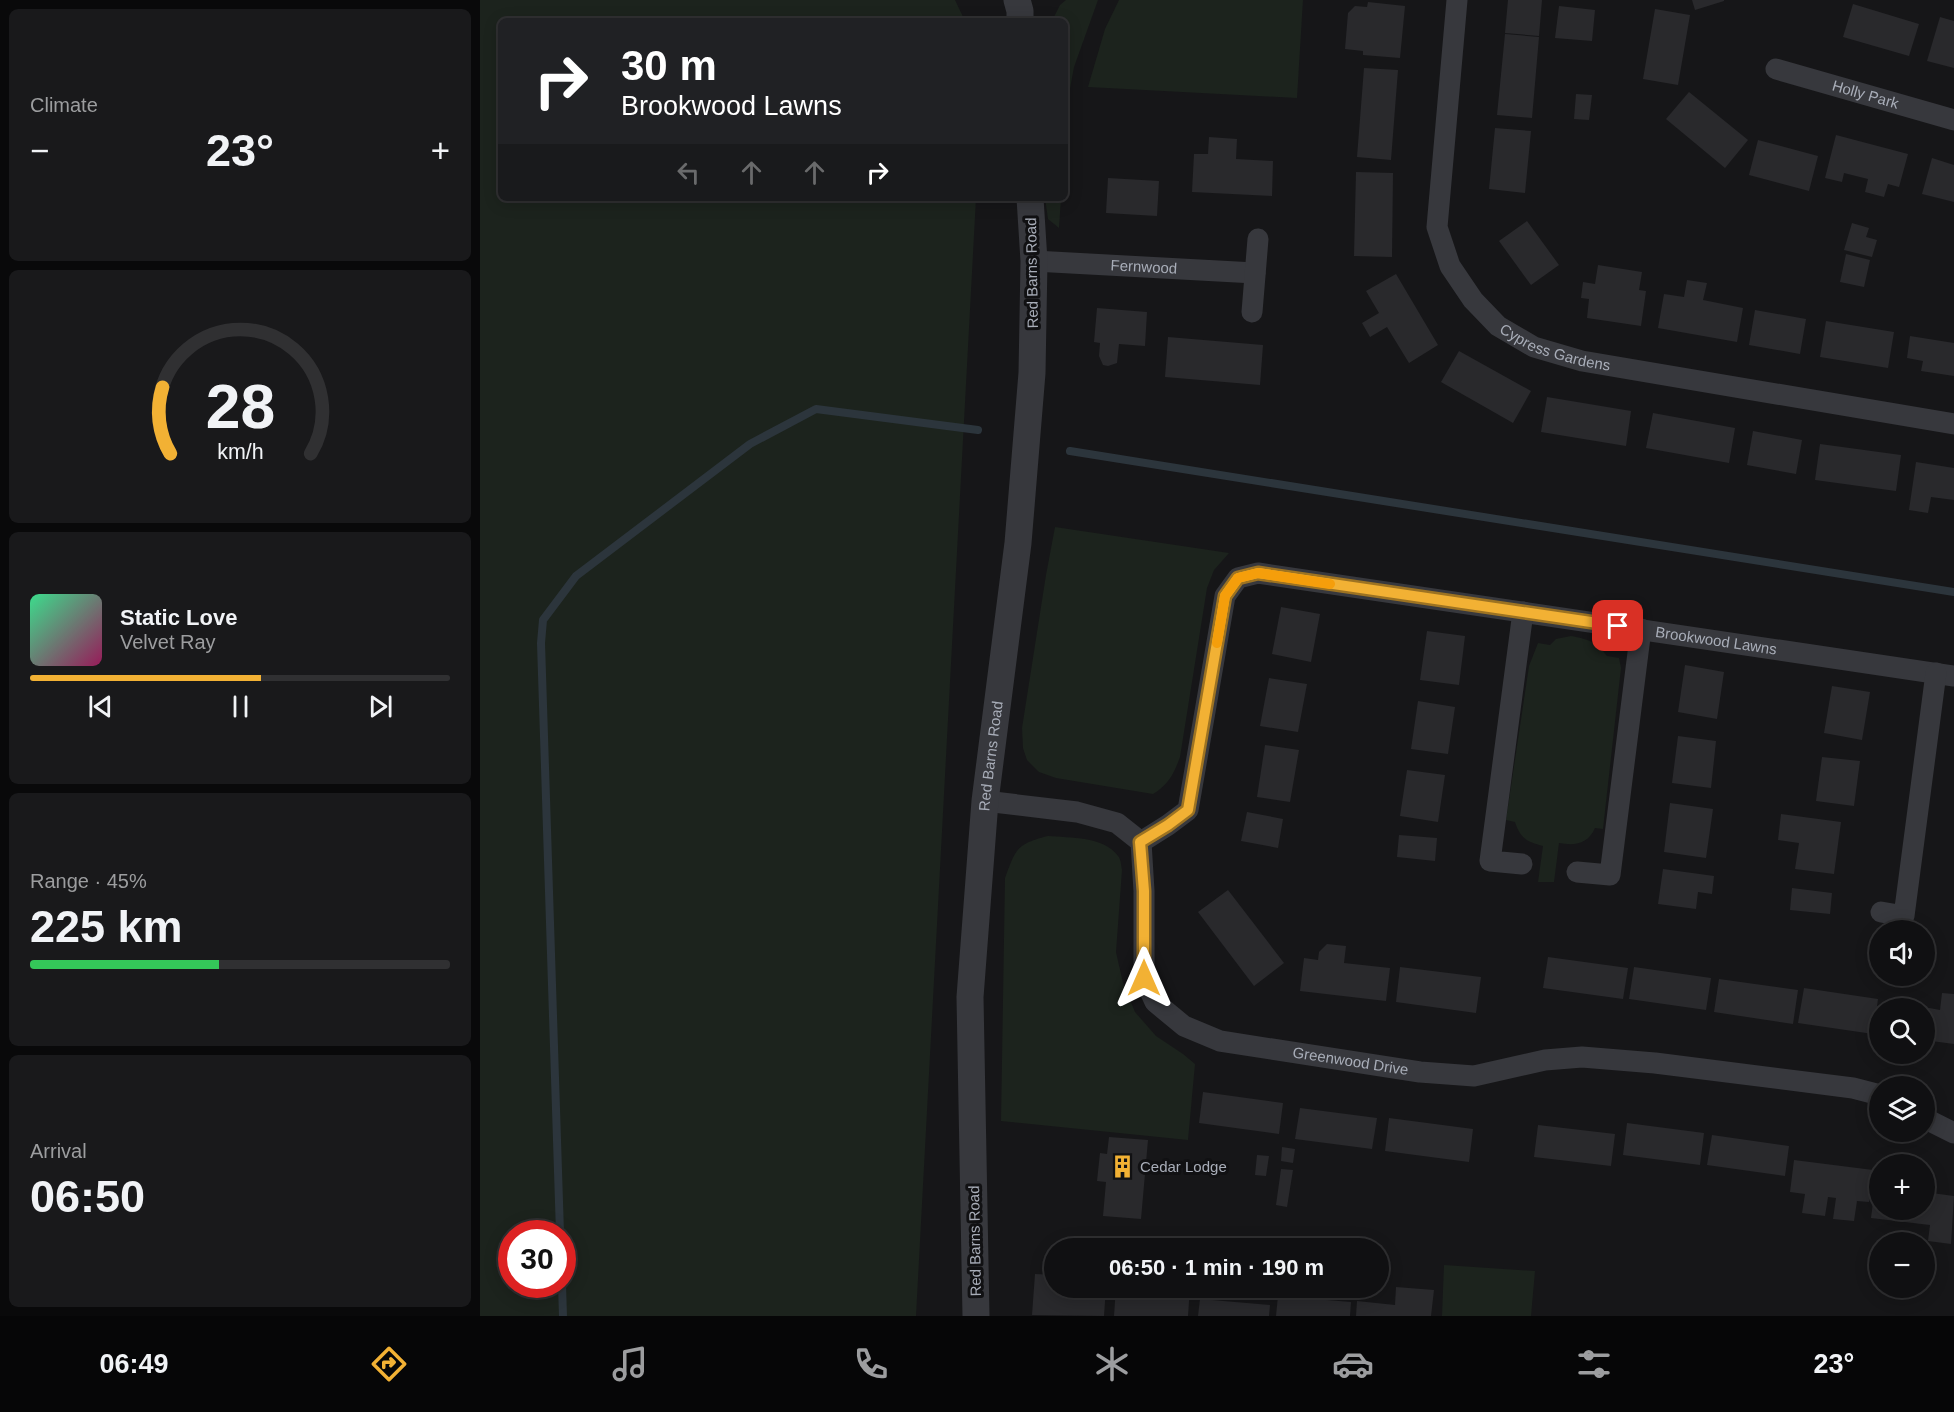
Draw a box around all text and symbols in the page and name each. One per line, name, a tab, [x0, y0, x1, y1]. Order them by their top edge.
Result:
icon: right	[522, 42, 600, 120]
text: 30 m	[621, 42, 717, 89]
street label: Holly Park	[1830, 77, 1901, 112]
text: Brookwood Lawns	[621, 91, 842, 121]
text: Climate	[30, 94, 98, 116]
text: 23°	[206, 125, 274, 176]
text: −	[30, 132, 49, 169]
text: +	[431, 132, 450, 169]
icon: left	[672, 156, 705, 189]
icon: ahead	[735, 156, 768, 189]
icon: ahead	[798, 156, 831, 189]
icon: right	[861, 156, 894, 189]
street label: Red Barns Road	[1022, 217, 1041, 329]
street label: Fernwood	[1110, 256, 1178, 277]
street label: Cypress Gardens	[1497, 320, 1612, 374]
text: 28	[205, 372, 275, 441]
text: km/h	[217, 440, 263, 464]
pin	[1592, 600, 1643, 651]
text: Static Love	[120, 605, 237, 630]
icon: arrive	[1601, 609, 1634, 642]
street label: Brookwood Lawns	[1654, 623, 1778, 658]
text: Velvet Ray	[120, 631, 216, 653]
icon: previous	[84, 690, 117, 723]
icon: pause	[224, 690, 257, 723]
icon: next	[364, 690, 397, 723]
street label: Red Barns Road	[975, 700, 1006, 812]
text: Range · 45%	[30, 870, 147, 892]
text: 225 km	[30, 901, 183, 952]
map controls	[1869, 920, 1935, 1298]
button: sound	[1869, 920, 1935, 986]
position arrow	[1112, 946, 1176, 1010]
button: search	[1869, 998, 1935, 1064]
street label: Greenwood Drive	[1292, 1043, 1410, 1078]
button: layers	[1869, 1076, 1935, 1142]
text: Arrival	[30, 1140, 87, 1162]
building icon: Cedar Lodge	[1109, 1154, 1135, 1180]
button: +	[1869, 1154, 1935, 1220]
place label: Cedar Lodge	[1140, 1158, 1227, 1175]
text: 06:50	[30, 1171, 145, 1222]
street label: Red Barns Road	[965, 1185, 984, 1297]
speed limit sign: 30	[498, 1220, 576, 1298]
button: −	[1869, 1232, 1935, 1298]
text: 06:50 · 1 min · 190 m	[1109, 1255, 1324, 1280]
icon: directions	[368, 1343, 410, 1385]
icon: music	[609, 1343, 651, 1385]
icon: phone	[850, 1343, 892, 1385]
icon: climate	[1091, 1343, 1133, 1385]
icon: car	[1332, 1343, 1374, 1385]
icon: filters	[1573, 1343, 1615, 1385]
text: 06:49	[100, 1349, 169, 1379]
text: 23°	[1814, 1349, 1854, 1379]

